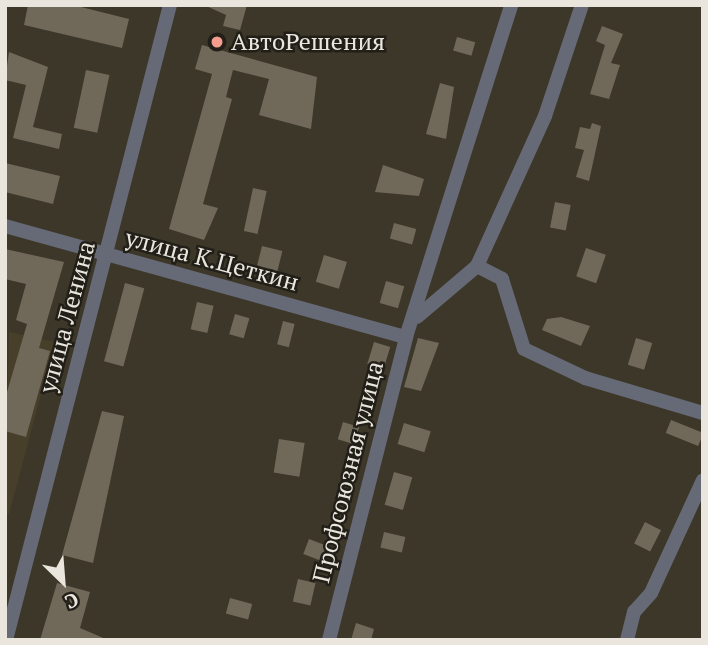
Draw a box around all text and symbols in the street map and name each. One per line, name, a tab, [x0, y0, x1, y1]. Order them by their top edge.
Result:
place label: АвтоРешения	[231, 28, 385, 56]
marker: АвтоРешения	[209, 34, 225, 50]
street label: улица К.Цеткин	[122, 223, 302, 297]
street label: улица Ленина	[33, 238, 101, 396]
street label: Профсоюзная улица	[307, 358, 389, 586]
north arrow	[28, 547, 98, 617]
text: С	[61, 588, 83, 615]

